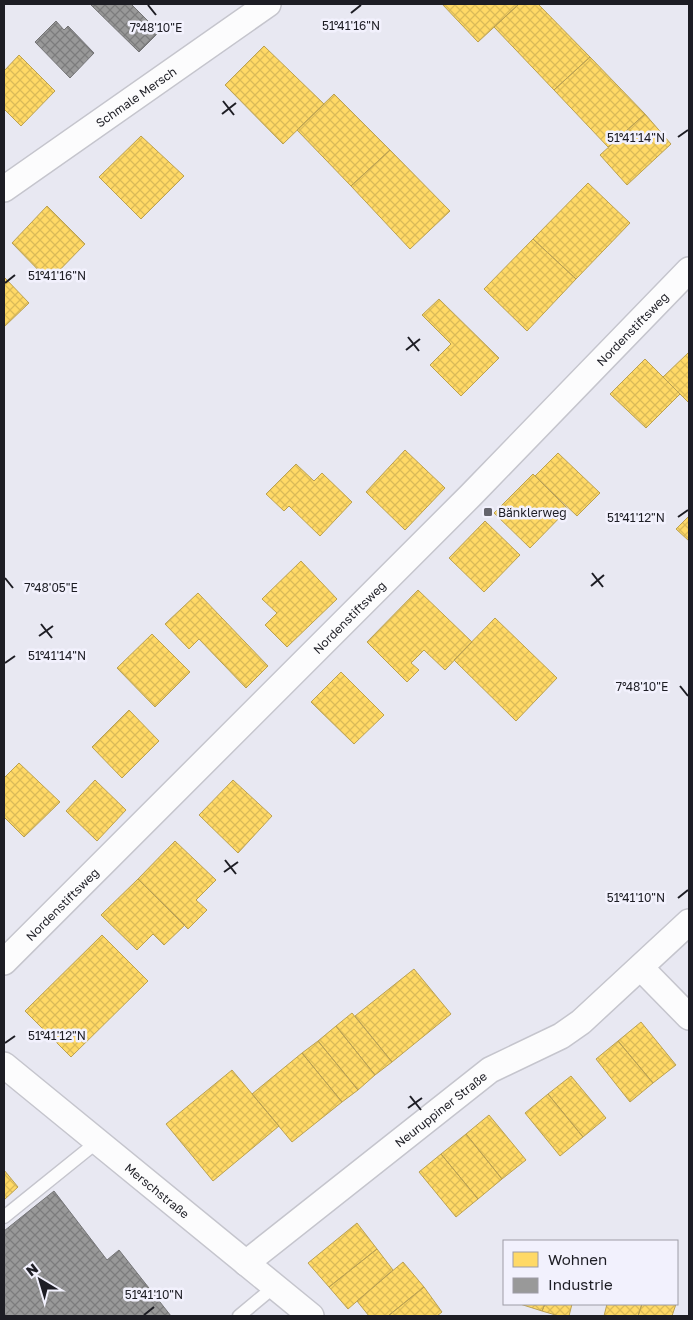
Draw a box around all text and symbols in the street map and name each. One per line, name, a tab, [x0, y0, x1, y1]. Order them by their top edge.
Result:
text: 51°41'16"N	[322, 18, 380, 33]
text: 7°48'10"E	[130, 20, 182, 35]
street label: Schmale Mersch	[93, 63, 179, 130]
text: 51°41'14"N	[607, 130, 665, 145]
text: 51°41'16"N	[28, 268, 86, 283]
street label: Nordenstiftsweg	[593, 289, 671, 369]
place label: Bänklerweg	[498, 505, 567, 520]
marker: Bänklerweg	[482, 506, 494, 518]
text: 51°41'12"N	[607, 510, 665, 525]
street label: Nordenstiftsweg	[310, 577, 389, 656]
text: 7°48'05"E	[24, 580, 78, 595]
text: 51°41'14"N	[28, 648, 86, 663]
text: 7°48'10"E	[616, 679, 668, 694]
street label: Nordenstiftsweg	[22, 865, 101, 944]
text: 51°41'10"N	[607, 890, 665, 905]
text: 51°41'12"N	[28, 1028, 86, 1043]
street label: Neuruppiner Straße	[392, 1068, 489, 1150]
street label: Merschstraße	[122, 1160, 193, 1221]
legend	[503, 1240, 678, 1305]
text: Wohnen	[548, 1250, 607, 1268]
north arrow	[15, 1255, 65, 1305]
text: N	[22, 1259, 41, 1279]
text: Industrie	[548, 1275, 613, 1293]
text: 51°41'10"N	[125, 1287, 183, 1302]

